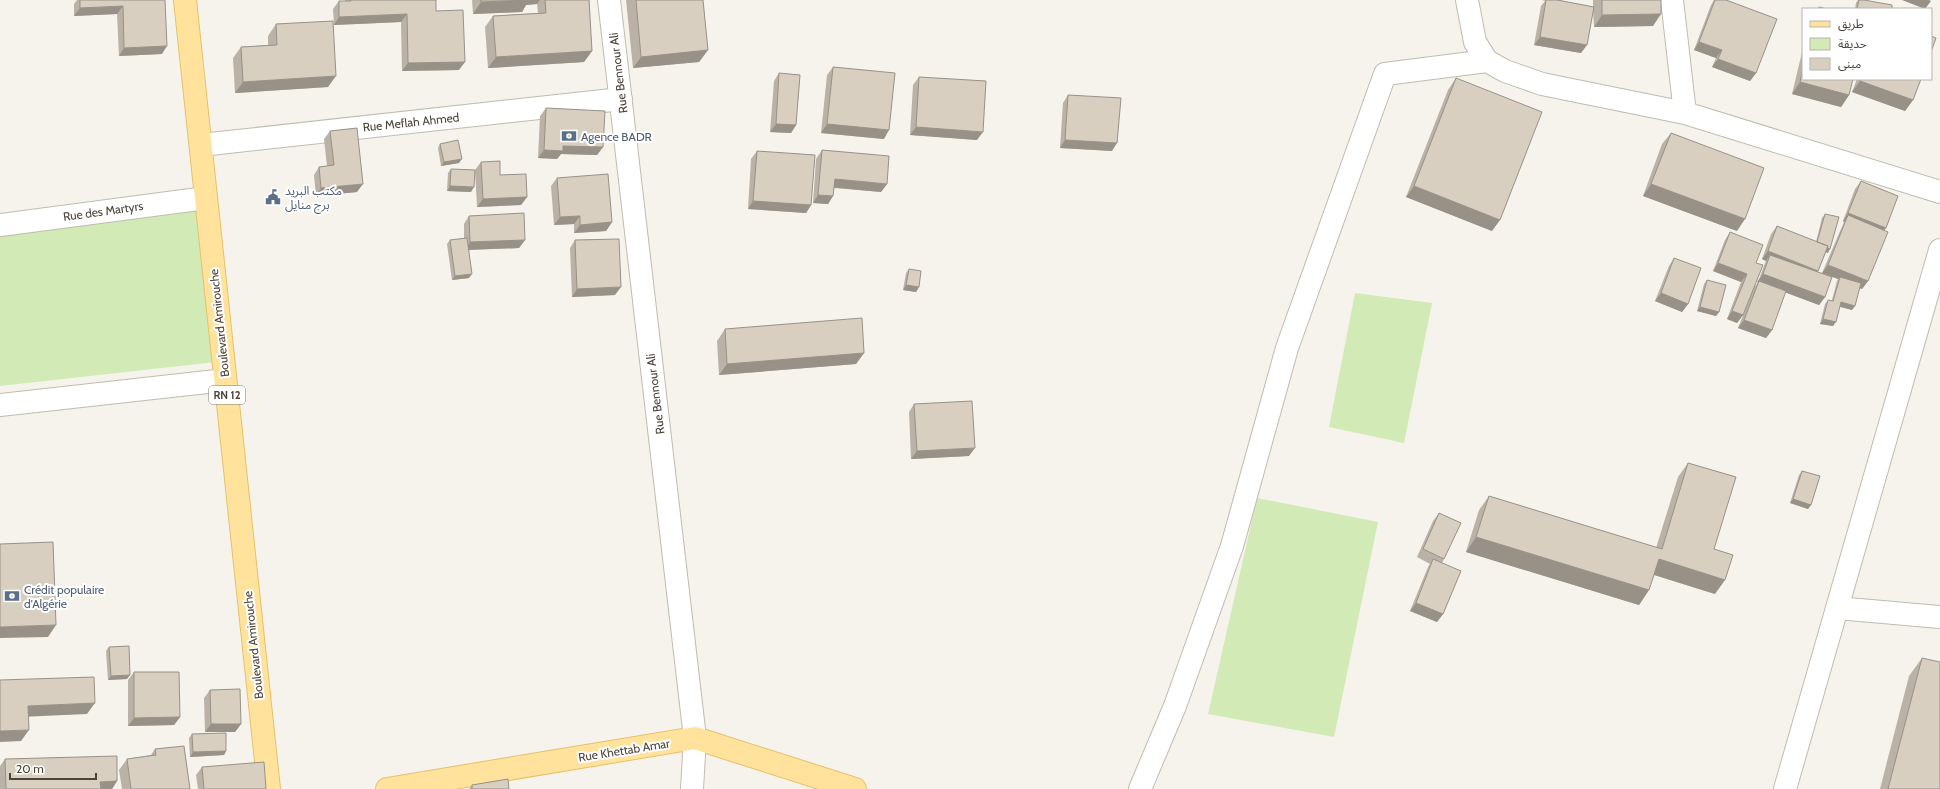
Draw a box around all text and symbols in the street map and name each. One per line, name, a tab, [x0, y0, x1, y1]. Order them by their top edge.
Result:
legend	[1802, 8, 1932, 80]
text: طريق	[1838, 16, 1864, 32]
street label: Rue Bennour Ali	[606, 32, 630, 114]
text: حديقة	[1838, 36, 1867, 51]
text: مبنى	[1838, 56, 1861, 71]
street label: Rue Meflah Ahmed	[362, 109, 460, 135]
bank icon: Agence BADR	[560, 127, 578, 145]
place label: Agence BADR	[581, 129, 653, 144]
place label: مكتب البريد برج منايل	[285, 183, 342, 214]
public building icon: مكتب البريد برج منايل	[264, 188, 282, 206]
street label: Rue des Martyrs	[62, 198, 144, 224]
street label: Boulevard Amirouche	[206, 268, 232, 378]
street label: Rue Bennour Ali	[643, 353, 667, 435]
road number: RN 12	[209, 386, 245, 404]
place label: Crédit populaire d'Algérie	[24, 582, 104, 611]
bank icon: Crédit populaire d'Algérie	[3, 587, 21, 605]
street label: Boulevard Amirouche	[240, 590, 266, 700]
street label: Rue Khettab Amar	[577, 735, 671, 765]
scale bar	[10, 755, 96, 781]
text: 20 m	[16, 761, 44, 776]

